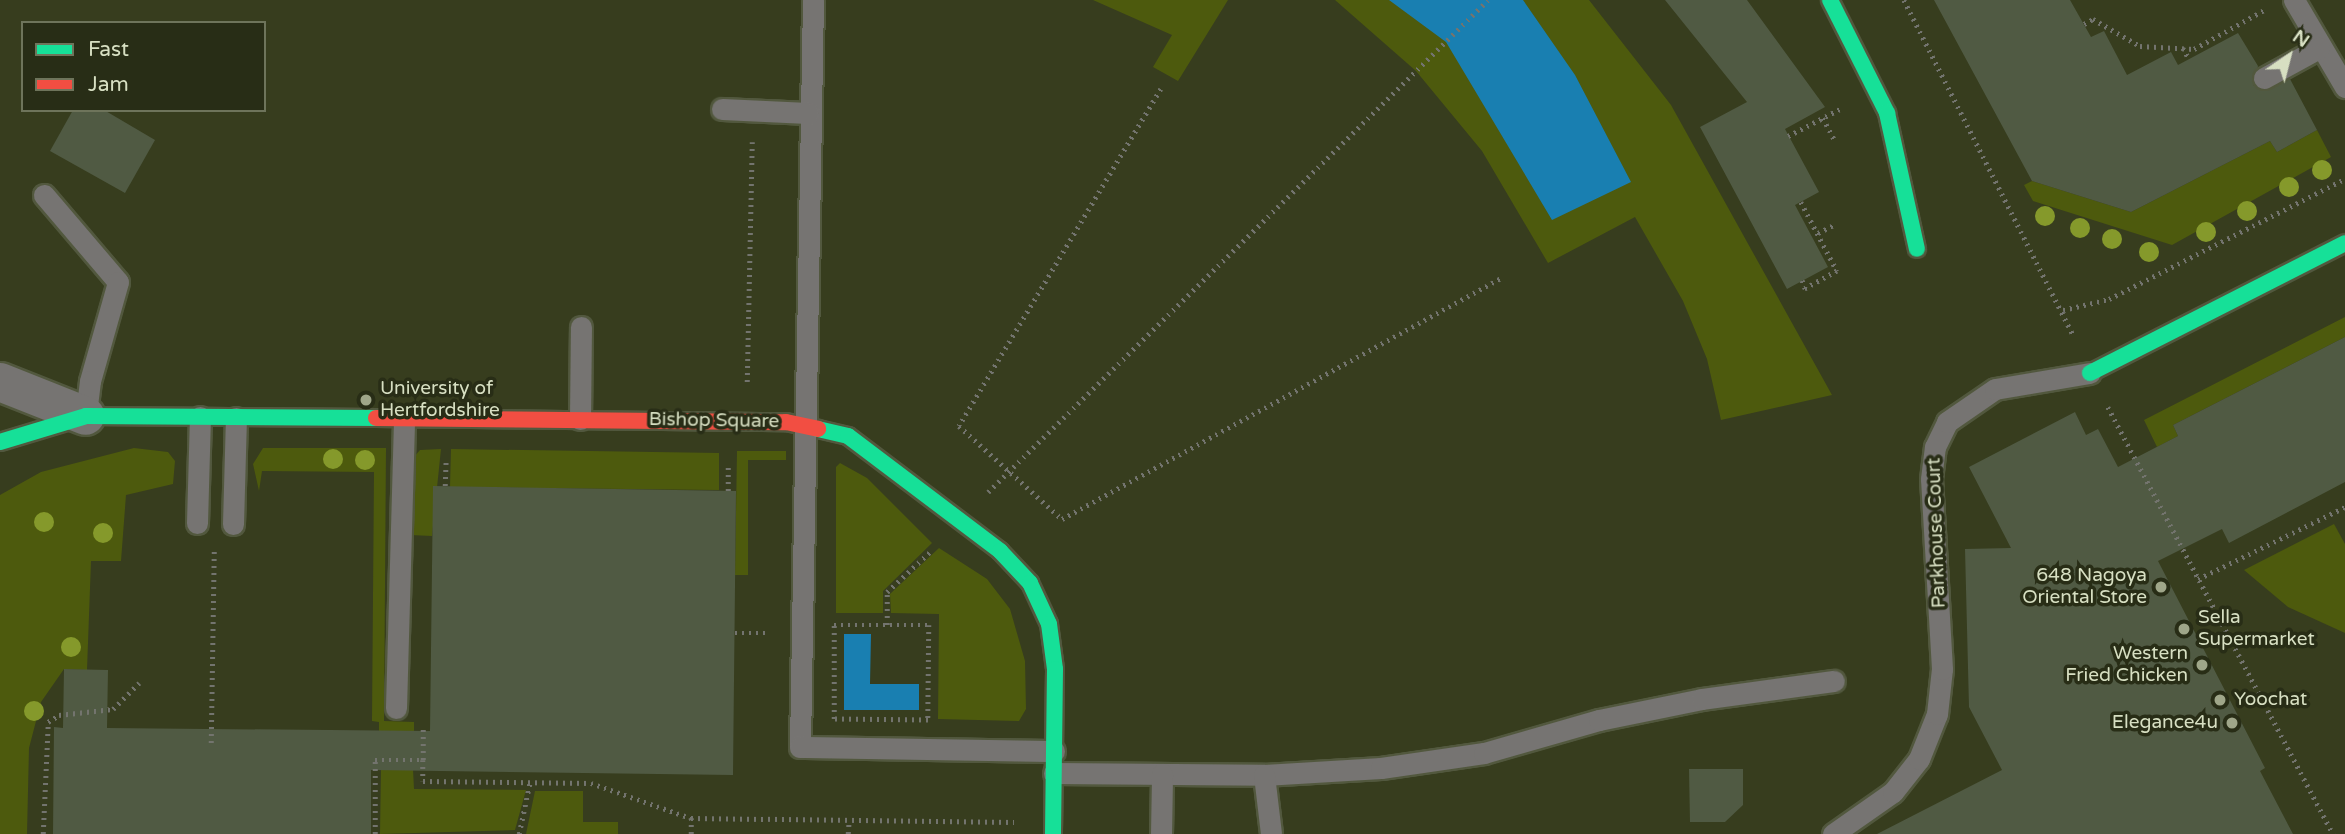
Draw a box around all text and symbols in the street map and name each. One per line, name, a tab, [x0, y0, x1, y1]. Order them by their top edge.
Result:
legend	[21, 21, 266, 112]
north arrow	[2254, 21, 2324, 91]
text: N	[2288, 25, 2314, 52]
text: Fast	[88, 37, 129, 62]
text: Jam	[88, 72, 129, 97]
place label: University of Hertfordshire	[380, 378, 500, 422]
marker: University of Hertfordshire	[358, 392, 374, 408]
street label: Bishop Square	[649, 408, 779, 434]
street label: Parkhouse Court	[1923, 457, 1951, 609]
place label: 648 Nagoya Oriental Store	[2022, 565, 2147, 609]
marker: 648 Nagoya Oriental Store	[2153, 579, 2169, 595]
place label: Sella Supermarket	[2198, 607, 2315, 651]
marker: Sella Supermarket	[2176, 621, 2192, 637]
place label: Western Fried Chicken	[2065, 643, 2188, 687]
marker: Western Fried Chicken	[2194, 657, 2210, 673]
place label: Yoochat	[2234, 689, 2307, 711]
marker: Yoochat	[2212, 692, 2228, 708]
place label: Elegance4u	[2112, 712, 2218, 734]
marker: Elegance4u	[2224, 715, 2240, 731]

